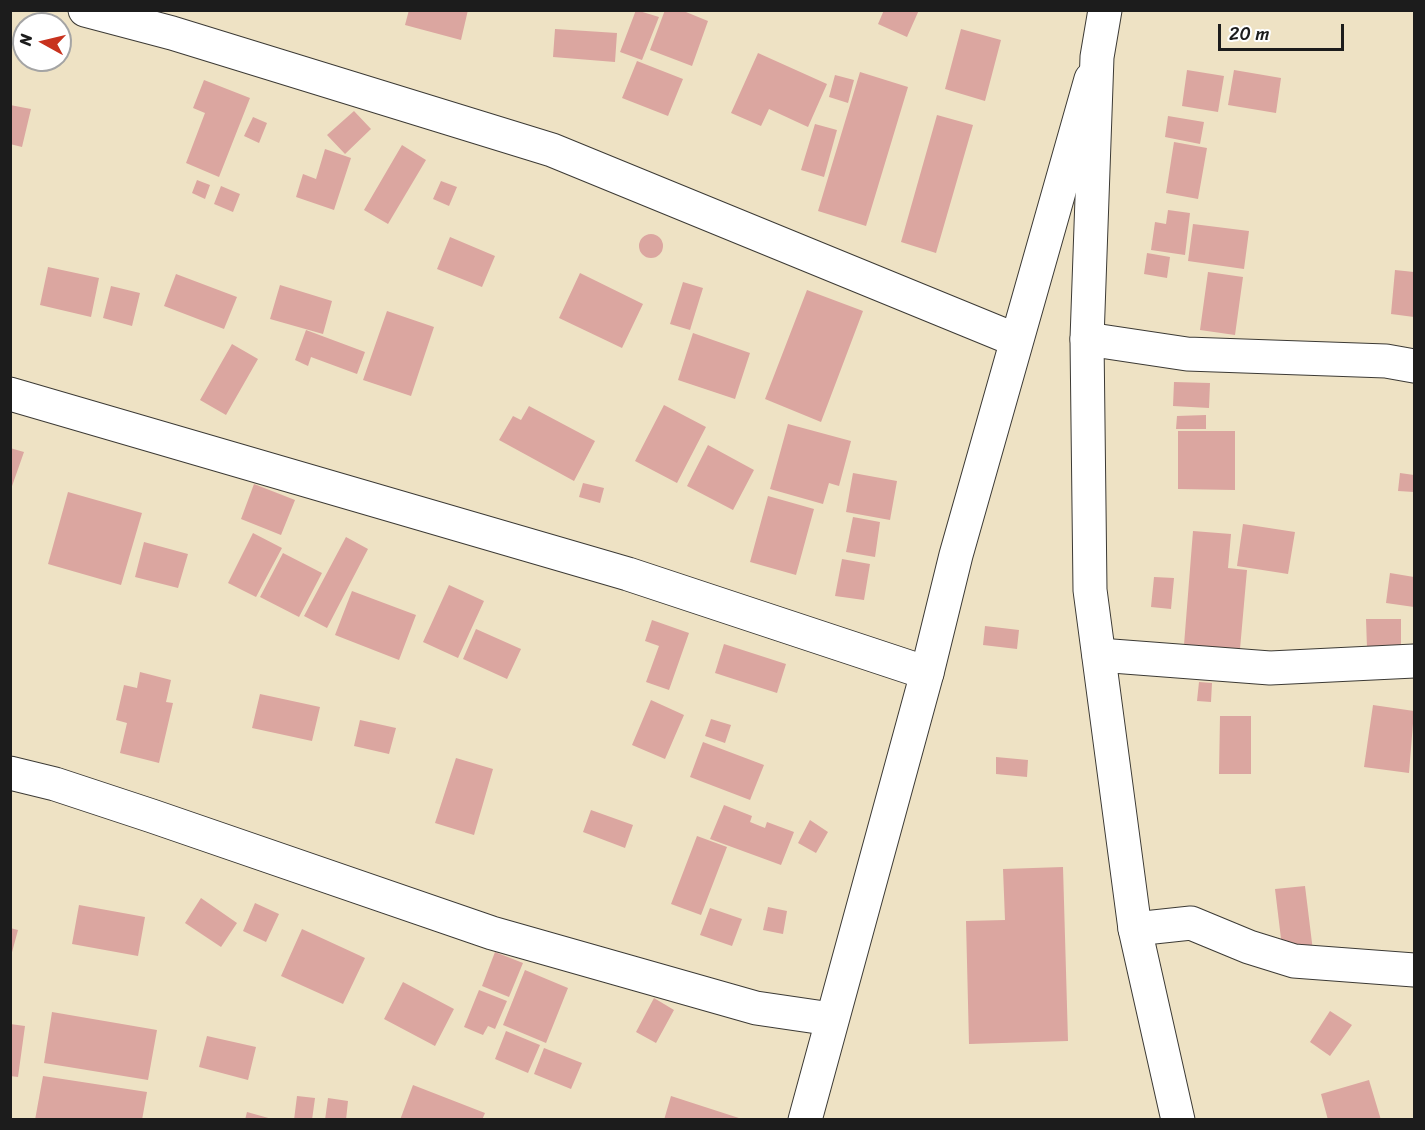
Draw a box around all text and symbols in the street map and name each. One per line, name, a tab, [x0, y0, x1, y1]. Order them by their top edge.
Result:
north arrow	[12, 12, 72, 72]
scale bar	[1221, 12, 1347, 50]
text: 20 m	[1229, 18, 1269, 50]
text: N	[11, 32, 41, 47]

